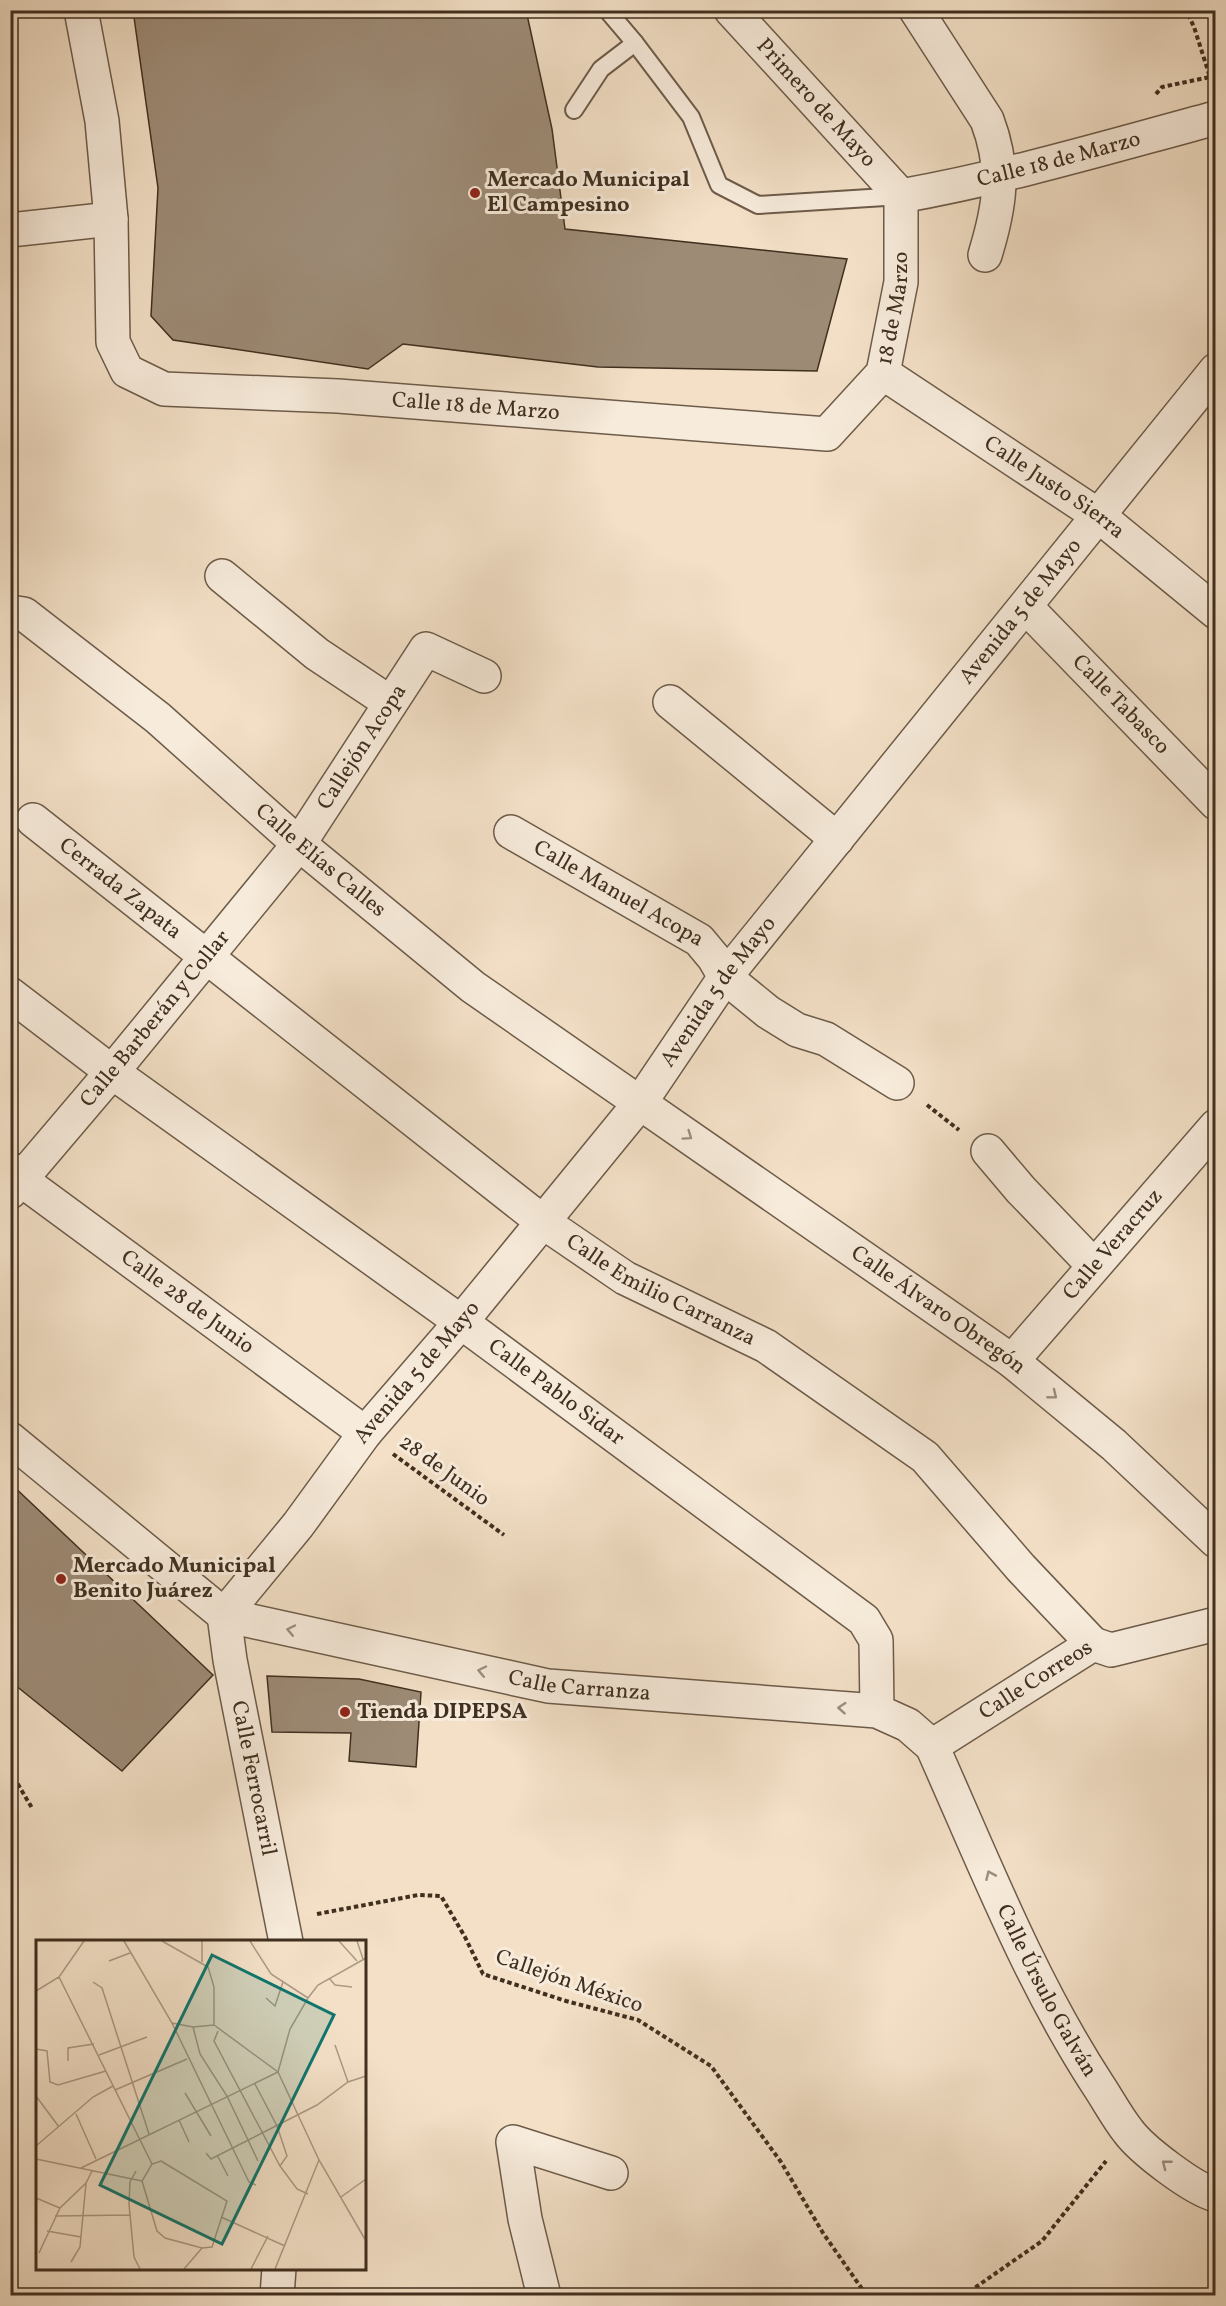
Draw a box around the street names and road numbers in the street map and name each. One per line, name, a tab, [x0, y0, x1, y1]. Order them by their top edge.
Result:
street label: Primero de Mayo	[749, 32, 883, 174]
street label: Calle 18 de Marzo	[974, 124, 1144, 196]
street label: 18 de Marzo	[869, 252, 917, 368]
street label: Calle 18 de Marzo	[391, 385, 561, 429]
street label: Calle Justo Sierra	[978, 428, 1132, 547]
street label: Avenida 5 de Mayo	[952, 532, 1089, 691]
street label: Calle Tabasco	[1065, 647, 1177, 762]
street label: Callejón Acopa	[310, 678, 415, 816]
street label: Calle Elías Calles	[248, 796, 393, 925]
street label: Cerrada Zapata	[52, 830, 188, 947]
street label: Calle Manuel Acopa	[528, 833, 710, 955]
street label: Avenida 5 de Mayo	[653, 910, 784, 1073]
street label: Calle Barberán y Collar	[73, 924, 238, 1114]
street label: Calle Veracruz	[1056, 1182, 1170, 1307]
street label: Calle Emilio Carranza	[560, 1226, 761, 1354]
street label: Calle Álvaro Obregón	[844, 1238, 1033, 1382]
street label: Calle 28 de Junio	[114, 1243, 261, 1362]
street label: Avenida 5 de Mayo	[346, 1294, 488, 1450]
street label: Calle Pablo Sidar	[481, 1331, 631, 1453]
street label: 28 de Junio	[392, 1427, 496, 1515]
street label: Calle Correos	[973, 1632, 1099, 1728]
street label: Calle Carranza	[505, 1662, 652, 1709]
street label: Calle Ferrocarril	[223, 1698, 284, 1859]
street label: Calle Úrsulo Galván	[988, 1899, 1105, 2083]
street label: Callejón México	[491, 1942, 647, 2022]

